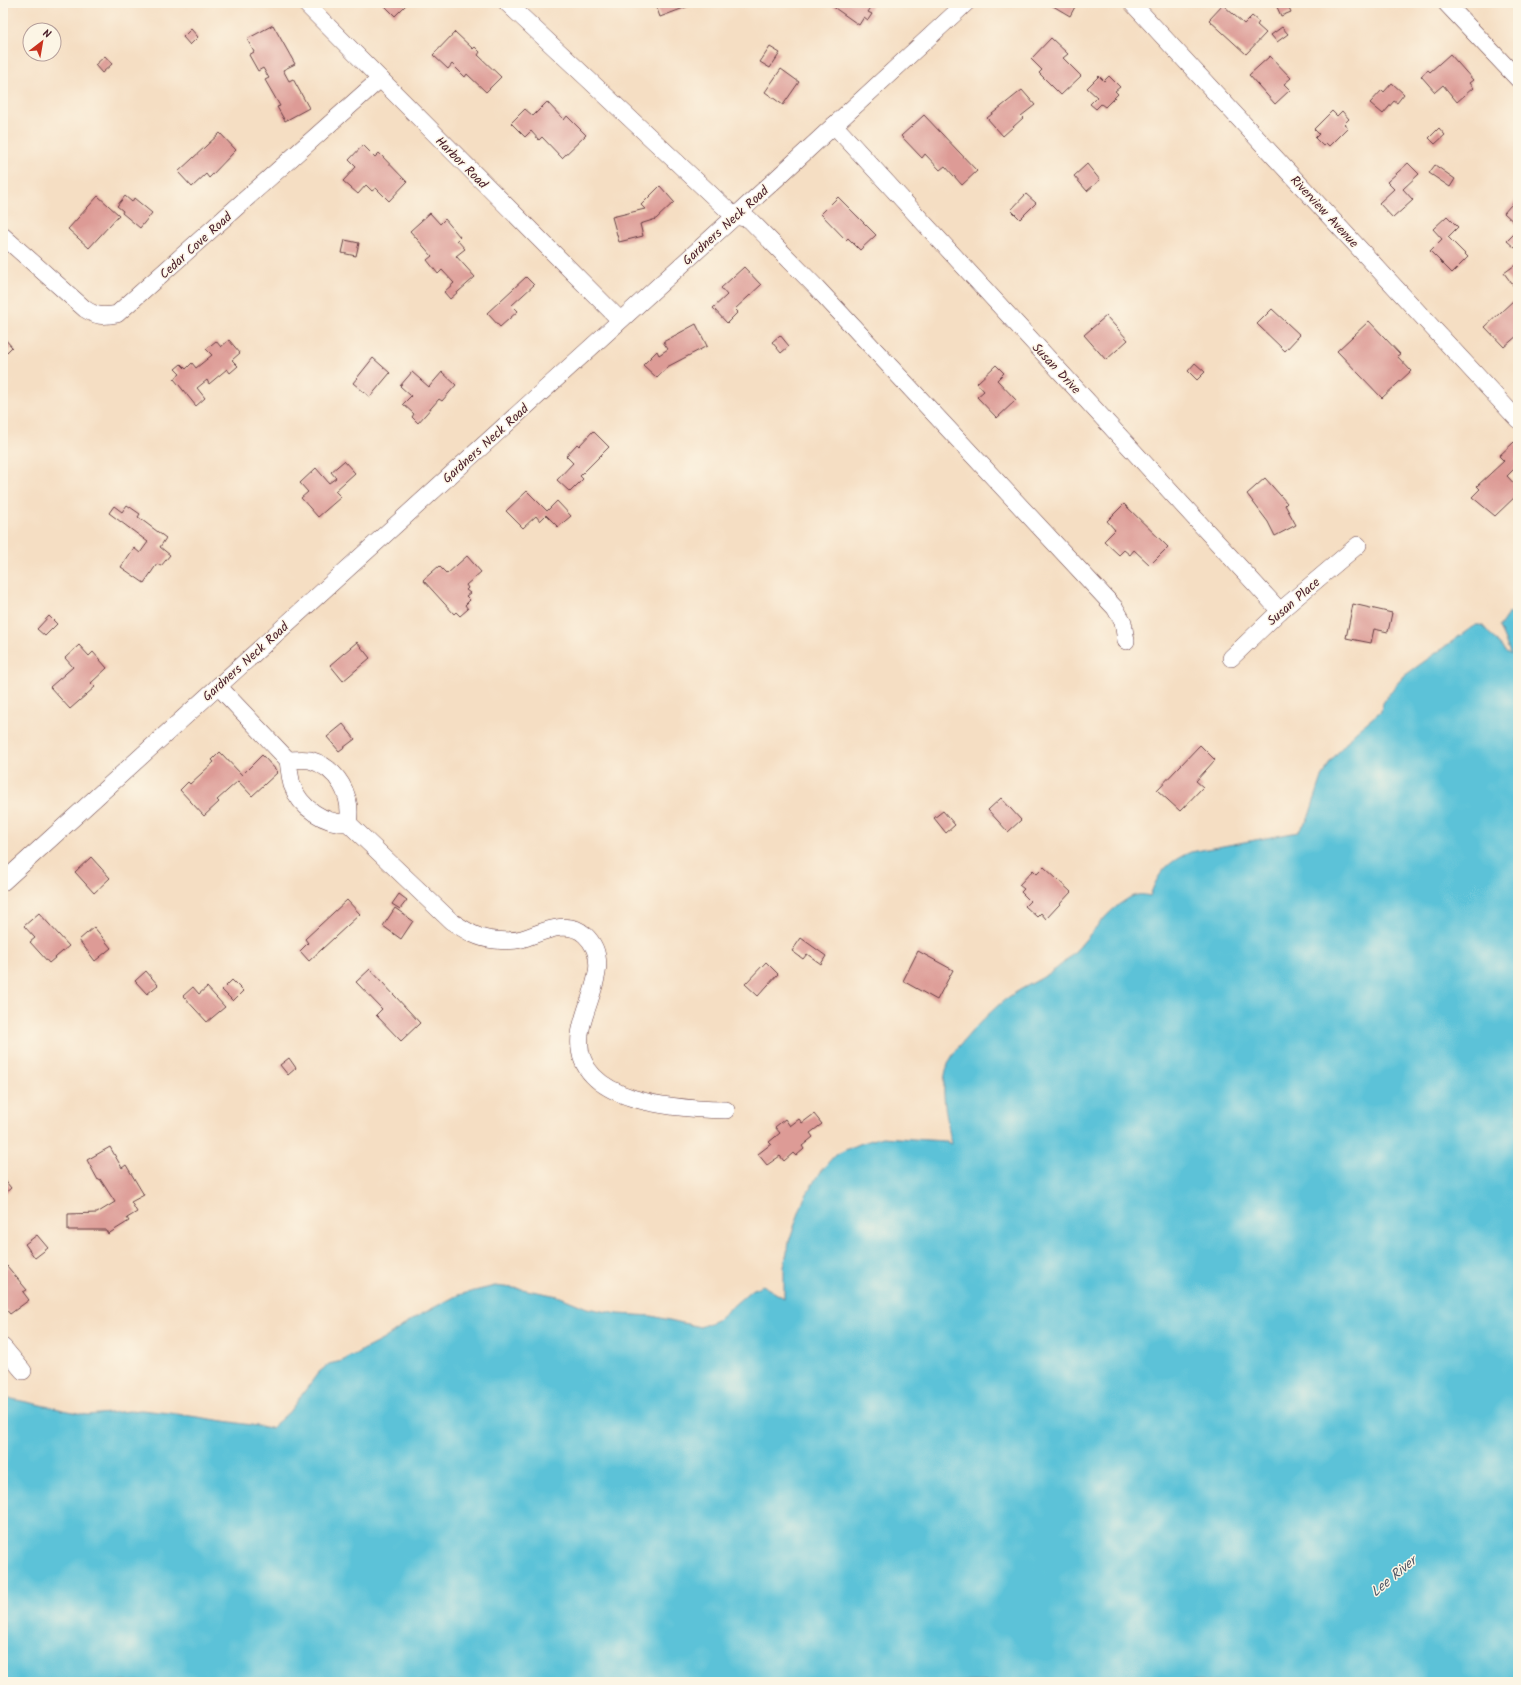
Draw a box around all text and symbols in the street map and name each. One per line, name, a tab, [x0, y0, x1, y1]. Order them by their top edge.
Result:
north arrow	[22, 22, 62, 62]
text: N	[39, 25, 54, 44]
street label: Harbor Road	[430, 132, 493, 195]
street label: Riverview Avenue	[1285, 171, 1363, 253]
street label: Gardners Neck Road	[678, 181, 774, 271]
street label: Cedar Cove Road	[155, 207, 238, 285]
street label: Susan Drive	[1026, 338, 1086, 400]
street label: Gardners Neck Road	[438, 399, 534, 489]
street label: Susan Place	[1263, 573, 1325, 631]
street label: Gardners Neck Road	[198, 617, 294, 707]
water label: Lee River	[1366, 1549, 1424, 1603]

